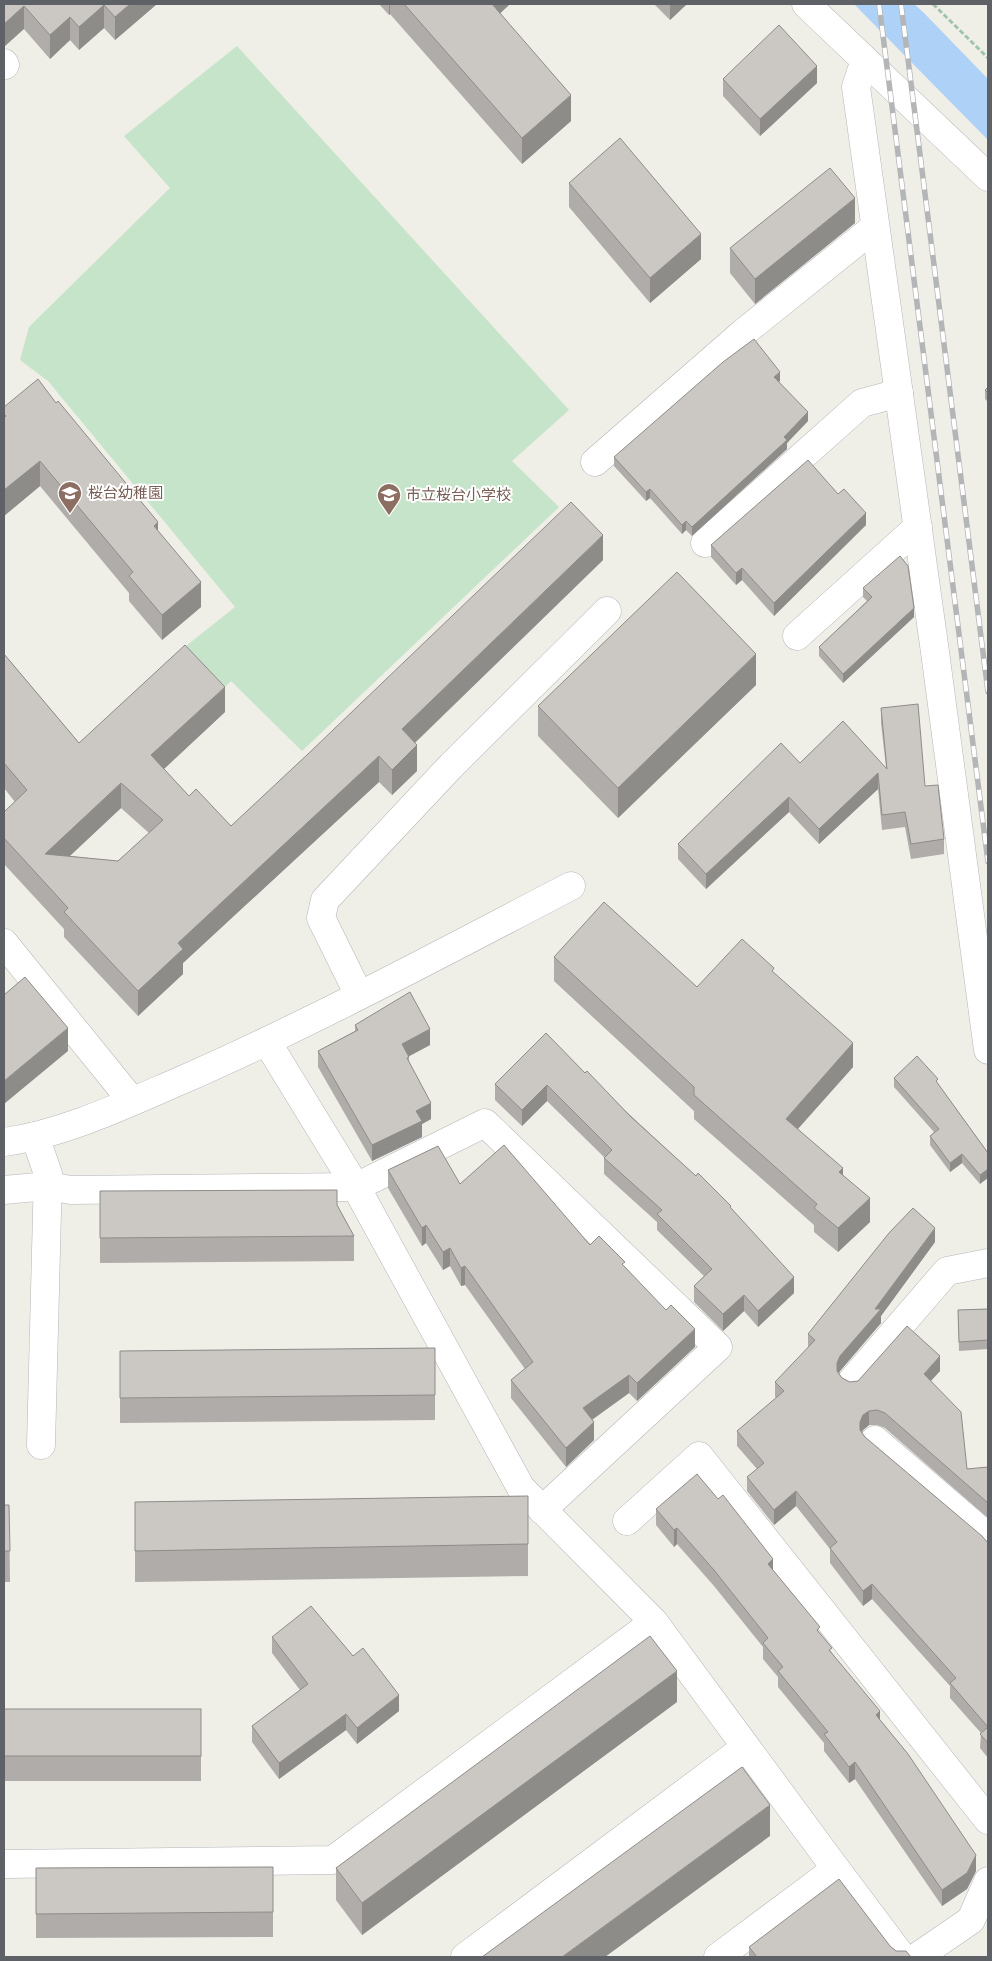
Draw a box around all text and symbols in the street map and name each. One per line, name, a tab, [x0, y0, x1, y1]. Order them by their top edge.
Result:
school or university icon: 桜台幼稚園	[57, 480, 83, 514]
school or university icon: 市立桜台小学校	[376, 482, 402, 516]
place label: 桜台幼稚園	[88, 483, 163, 501]
place label: 市立桜台小学校	[406, 485, 511, 503]

